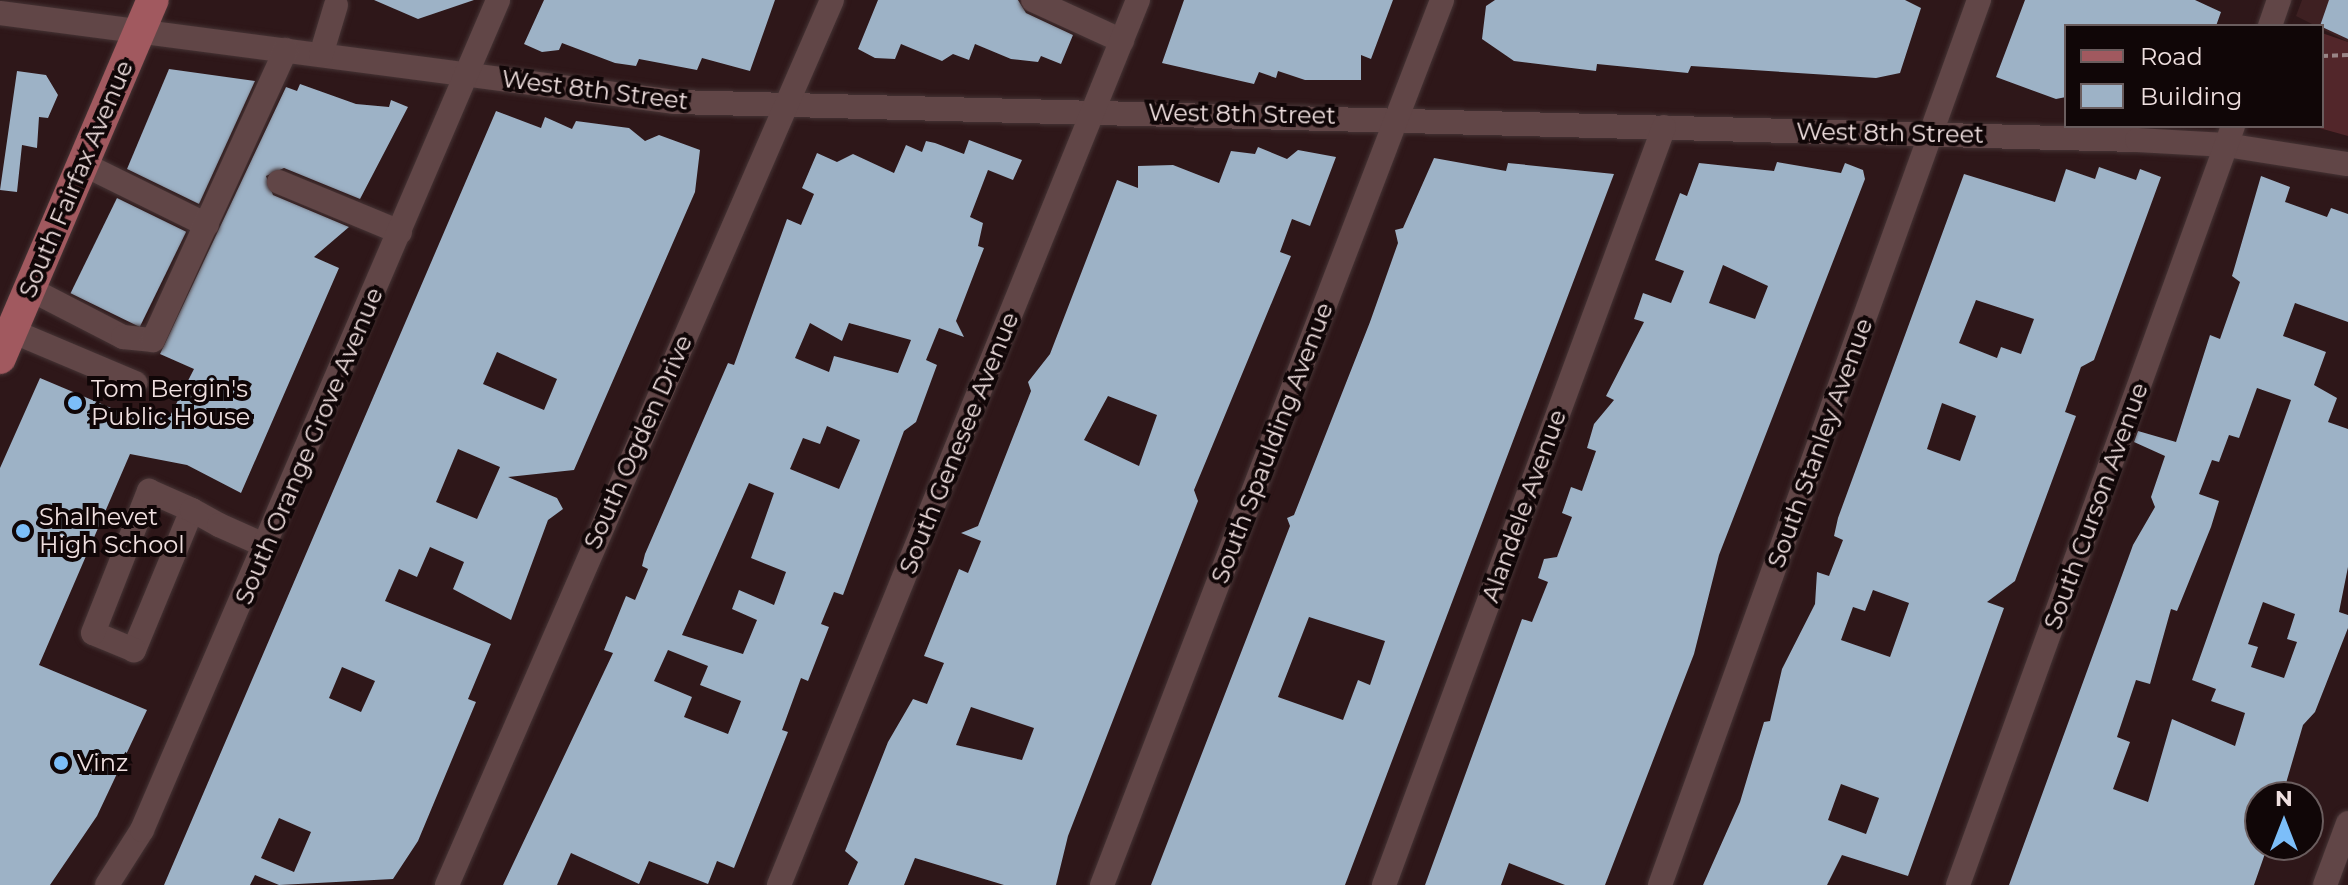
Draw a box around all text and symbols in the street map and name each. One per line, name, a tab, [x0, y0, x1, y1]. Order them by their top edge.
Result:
legend	[2064, 24, 2324, 128]
text: Road	[2140, 42, 2203, 71]
street label: South Fairfax Avenue	[13, 56, 139, 302]
street label: West 8th Street	[500, 64, 690, 116]
text: Building	[2140, 82, 2243, 111]
street label: West 8th Street	[1148, 98, 1336, 130]
street label: West 8th Street	[1796, 117, 1984, 149]
street label: South Orange Grove Avenue	[229, 283, 389, 609]
street label: South Spaulding Avenue	[1205, 299, 1339, 587]
street label: South Genesee Avenue	[893, 308, 1025, 578]
street label: South Stanley Avenue	[1761, 314, 1879, 572]
street label: South Ogden Drive	[578, 331, 698, 553]
place label: Tom Bergin's Public House	[91, 375, 250, 431]
street label: South Curson Avenue	[2038, 379, 2154, 633]
marker: Tom Bergin's Public House	[66, 394, 84, 412]
street label: Alandele Avenue	[1476, 406, 1572, 606]
place label: Shalhevet High School	[39, 503, 185, 559]
marker: Shalhevet High School	[14, 522, 32, 540]
place label: Vinz	[77, 749, 128, 777]
marker: Vinz	[52, 754, 70, 772]
north arrow	[2244, 781, 2324, 861]
text: N	[2275, 785, 2293, 812]

